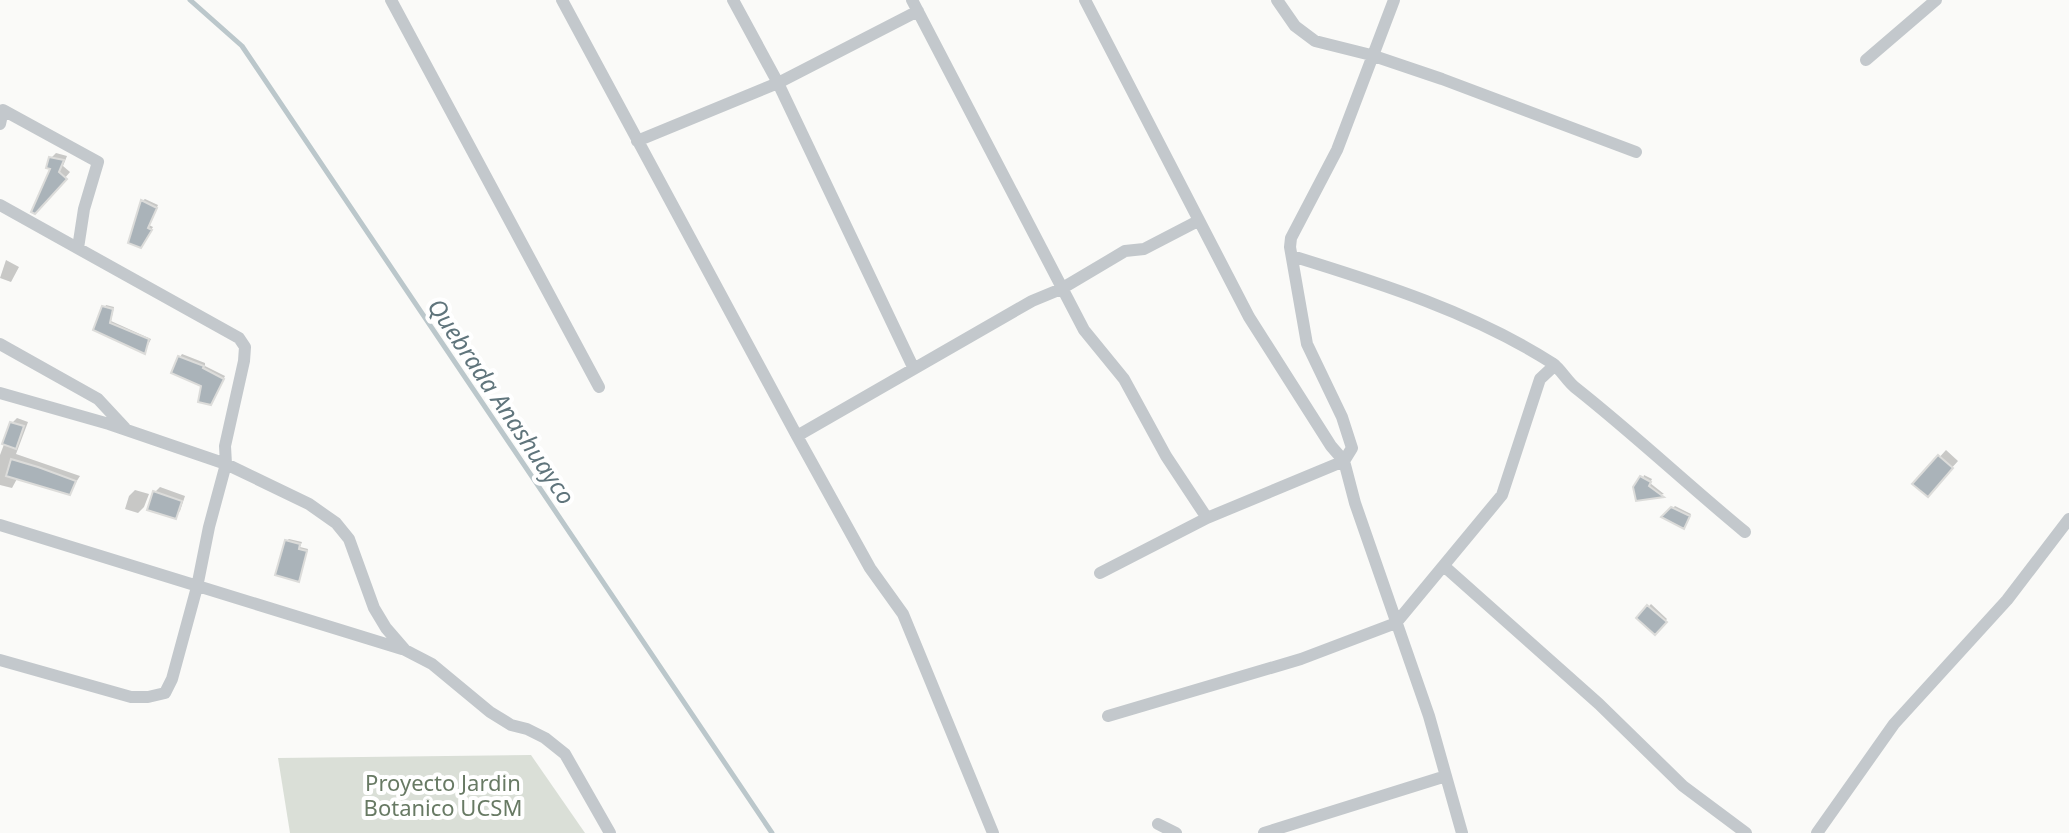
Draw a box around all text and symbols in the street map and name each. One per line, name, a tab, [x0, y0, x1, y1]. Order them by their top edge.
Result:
water label: Quebrada Anashuayco	[421, 291, 583, 511]
park label: Proyecto Jardin Botanico UCSM	[364, 767, 522, 822]

